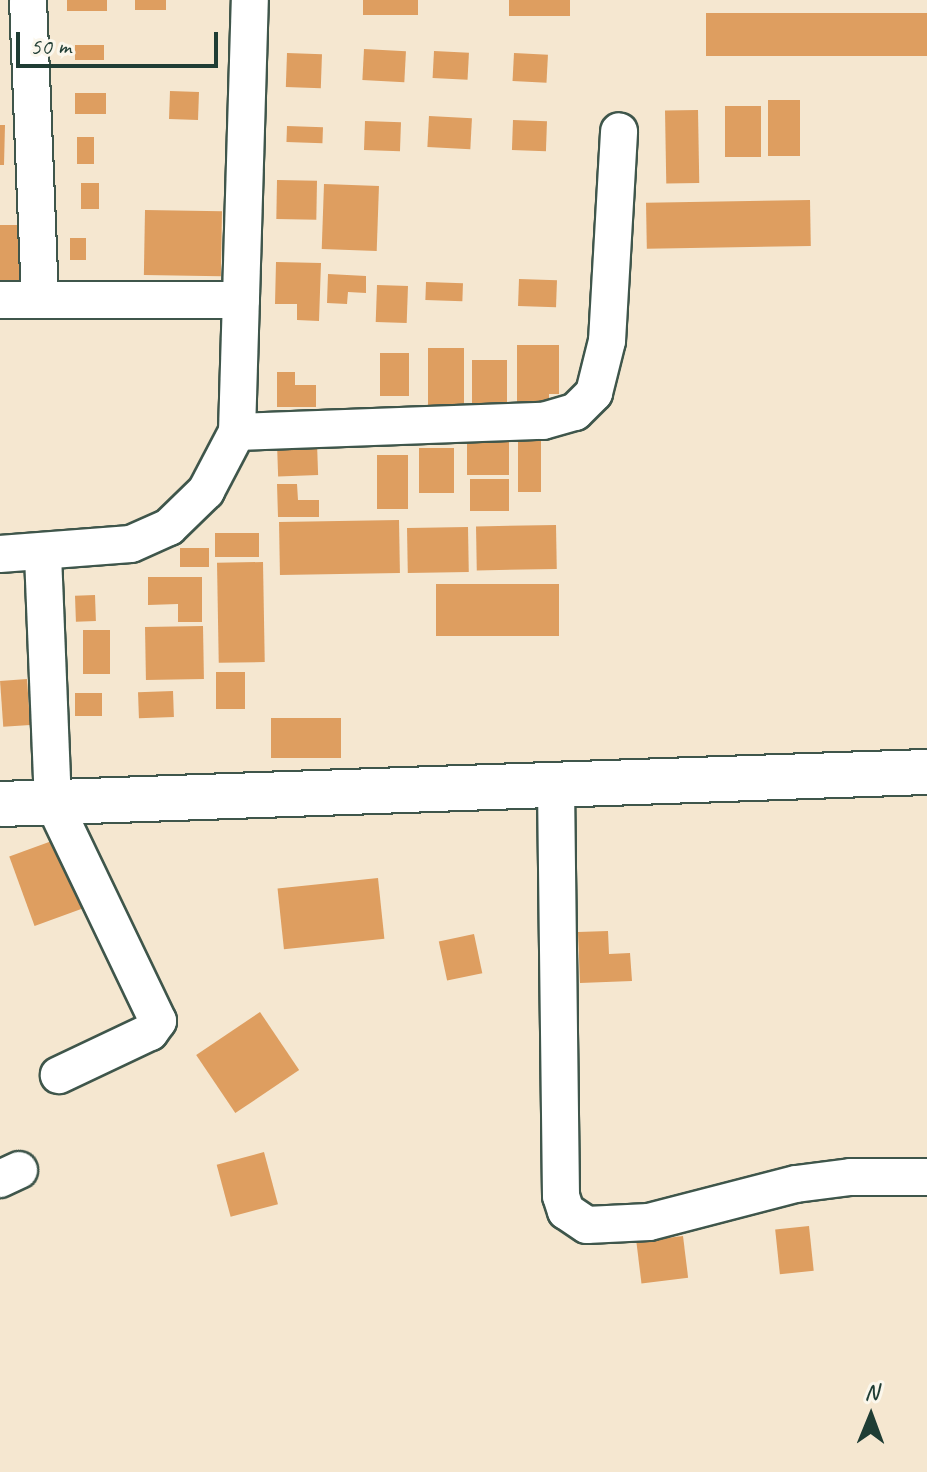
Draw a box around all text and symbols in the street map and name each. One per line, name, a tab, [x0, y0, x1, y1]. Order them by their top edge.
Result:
scale bar	[20, 16, 222, 66]
text: 50 m	[30, 31, 71, 61]
north arrow	[831, 1376, 911, 1456]
text: N	[864, 1378, 878, 1406]

